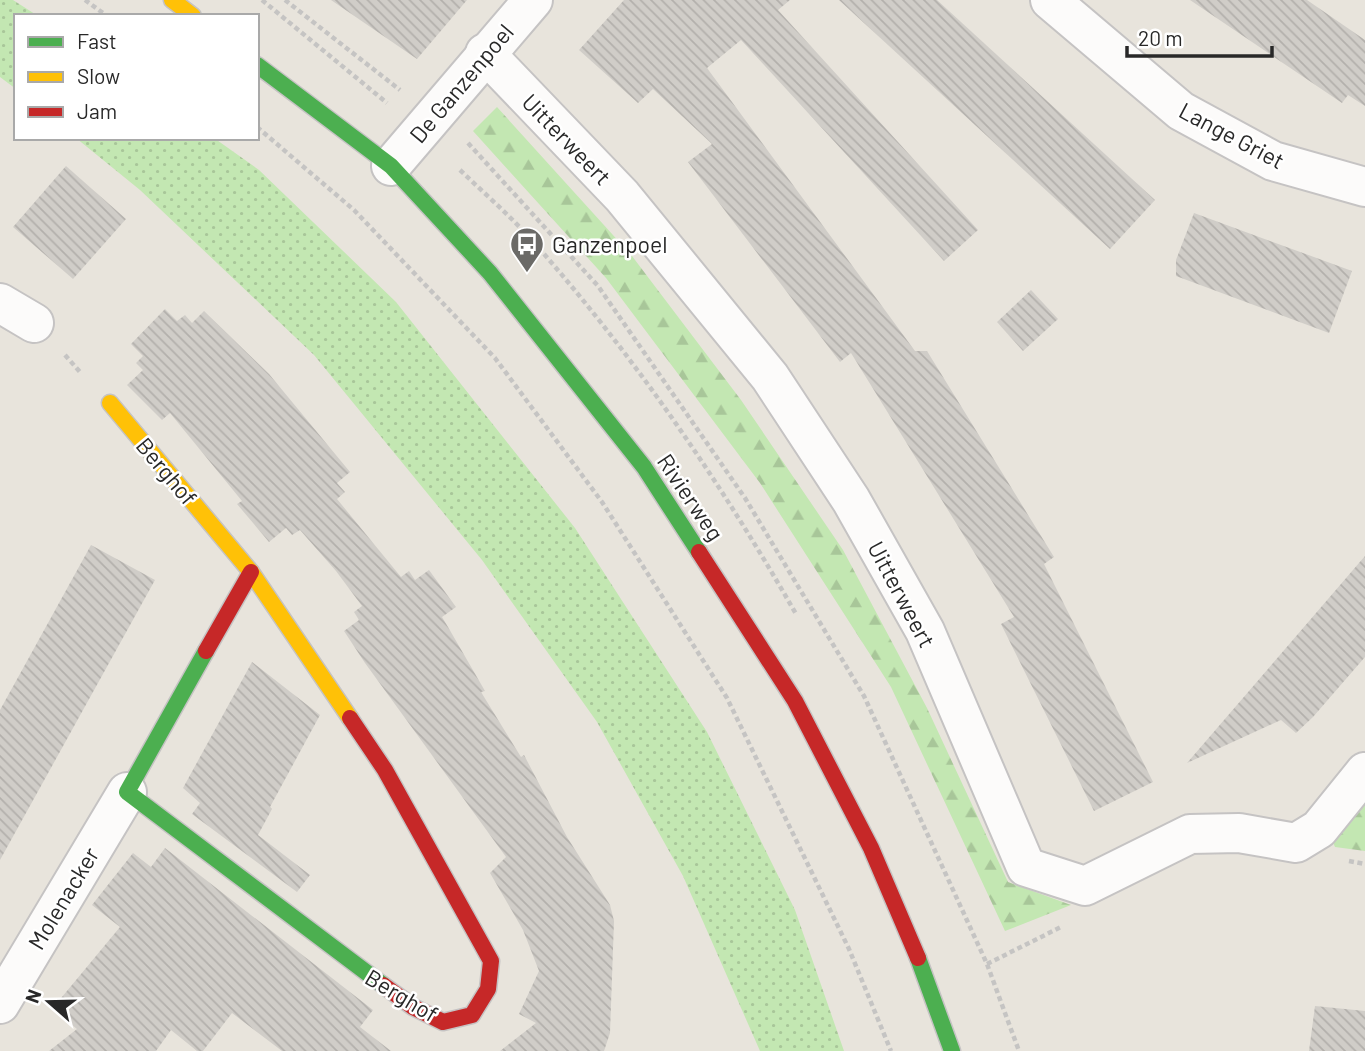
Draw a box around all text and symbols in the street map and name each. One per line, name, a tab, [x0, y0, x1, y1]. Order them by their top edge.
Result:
legend	[14, 14, 259, 140]
scale bar	[1127, 14, 1272, 58]
street label: De Ganzenpoel	[403, 18, 519, 148]
text: 20 m	[1138, 25, 1183, 50]
text: Fast	[77, 28, 117, 53]
text: Slow	[77, 63, 120, 88]
street label: Uitterweert	[517, 87, 617, 191]
street label: Lange Griet	[1175, 96, 1289, 174]
text: Jam	[77, 98, 117, 123]
bus stop icon: Ganzenpoel	[508, 225, 546, 274]
place label: Ganzenpoel	[552, 230, 668, 258]
street label: Berghof	[131, 431, 203, 511]
street label: Rivierweg	[652, 448, 730, 546]
street label: Uitterweert	[862, 536, 942, 652]
street label: Molenacker	[22, 841, 105, 954]
street label: Berghof	[361, 962, 443, 1028]
north arrow	[14, 967, 84, 1037]
text: N	[20, 986, 46, 1006]

